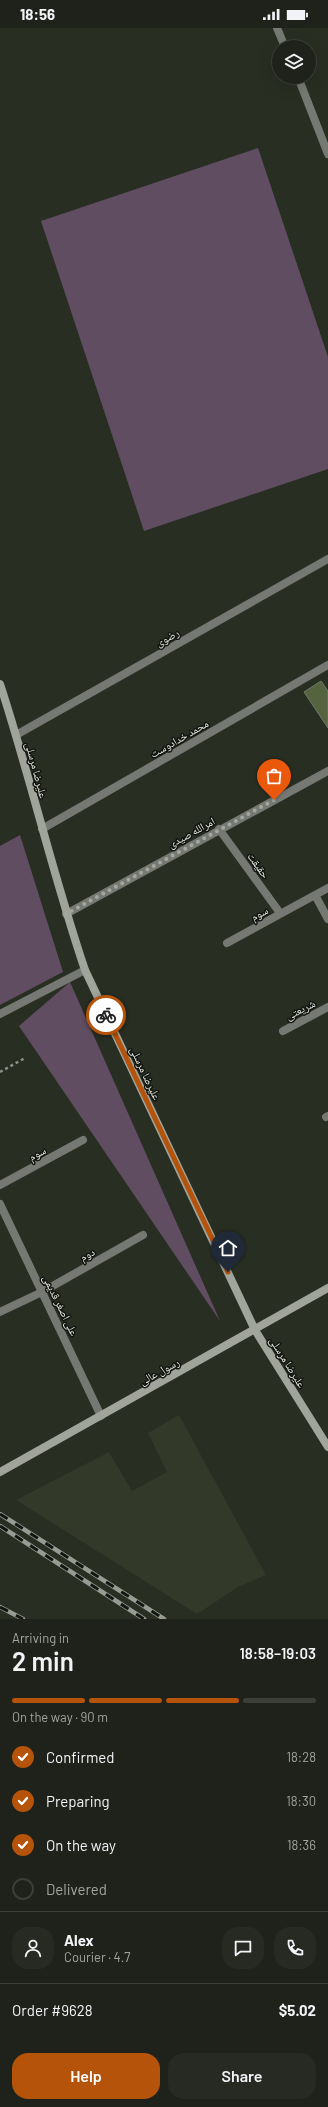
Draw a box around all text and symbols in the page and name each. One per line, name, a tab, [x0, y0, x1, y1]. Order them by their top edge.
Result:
text: 18:56	[20, 5, 55, 23]
map controls	[272, 40, 316, 84]
button: layers	[272, 40, 316, 84]
street label: رضوی	[153, 625, 182, 650]
street label: محمد خدادوست	[148, 716, 210, 760]
street label: علیرضا مرسلی	[22, 741, 51, 800]
pin	[257, 759, 291, 800]
icon: bag	[263, 765, 285, 787]
street label: امرالله صیدی	[165, 814, 217, 851]
street label: حقیقت	[245, 850, 273, 880]
street label: سوم	[248, 903, 270, 924]
courier	[86, 995, 126, 1035]
street label: شریعتی	[283, 996, 317, 1023]
icon: bike	[95, 1004, 117, 1026]
street label: علیرضا مرسلی	[127, 1044, 164, 1103]
street label: سوم	[26, 1143, 48, 1164]
pin	[211, 1231, 245, 1272]
icon: home	[217, 1237, 239, 1259]
street label: دوم	[77, 1244, 98, 1264]
street label: علی اصغر قدیمی	[40, 1272, 82, 1338]
street label: علیرضا مرسلی	[266, 1334, 309, 1391]
street label: رسول عالی	[137, 1355, 182, 1388]
text: Arriving in	[12, 1630, 69, 1646]
text: 18:58–19:03	[239, 1644, 316, 1662]
text: 2 min	[12, 1645, 74, 1676]
text: On the way · 90 m	[12, 1709, 108, 1725]
icon: check	[12, 1746, 34, 1768]
text: Confirmed	[46, 1748, 114, 1766]
text: 18:28	[287, 1749, 316, 1765]
icon: check	[12, 1790, 34, 1812]
text: Preparing	[46, 1792, 110, 1810]
text: 18:30	[286, 1793, 316, 1809]
icon: check	[12, 1834, 34, 1856]
text: On the way	[46, 1836, 116, 1854]
text: 18:36	[287, 1837, 316, 1853]
text: Delivered	[46, 1880, 107, 1898]
button: person	[12, 1927, 54, 1969]
button: chat	[222, 1927, 264, 1969]
button: phone	[274, 1927, 316, 1969]
text: Alex	[64, 1931, 94, 1949]
text: Courier · 4.7	[64, 1949, 131, 1965]
text: Order #9628	[12, 2001, 93, 2019]
text: $5.02	[279, 2001, 316, 2019]
button: Help	[12, 2053, 160, 2099]
button: Share	[168, 2053, 316, 2099]

